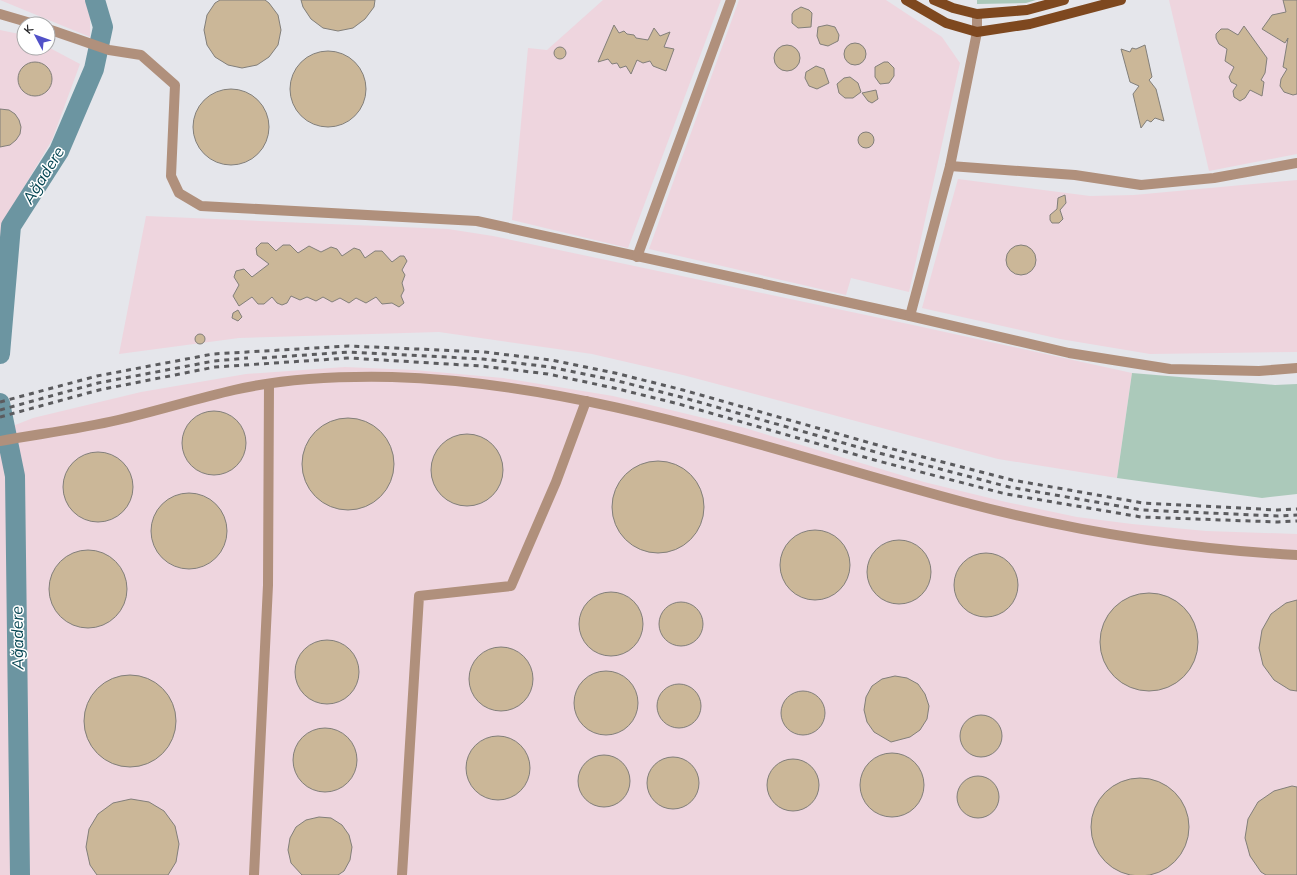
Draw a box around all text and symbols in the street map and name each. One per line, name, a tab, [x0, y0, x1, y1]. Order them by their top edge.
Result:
north arrow	[16, 16, 56, 56]
text: K	[21, 22, 37, 37]
water label: Ağadere	[17, 142, 68, 208]
water label: Ağadere	[6, 606, 28, 671]

